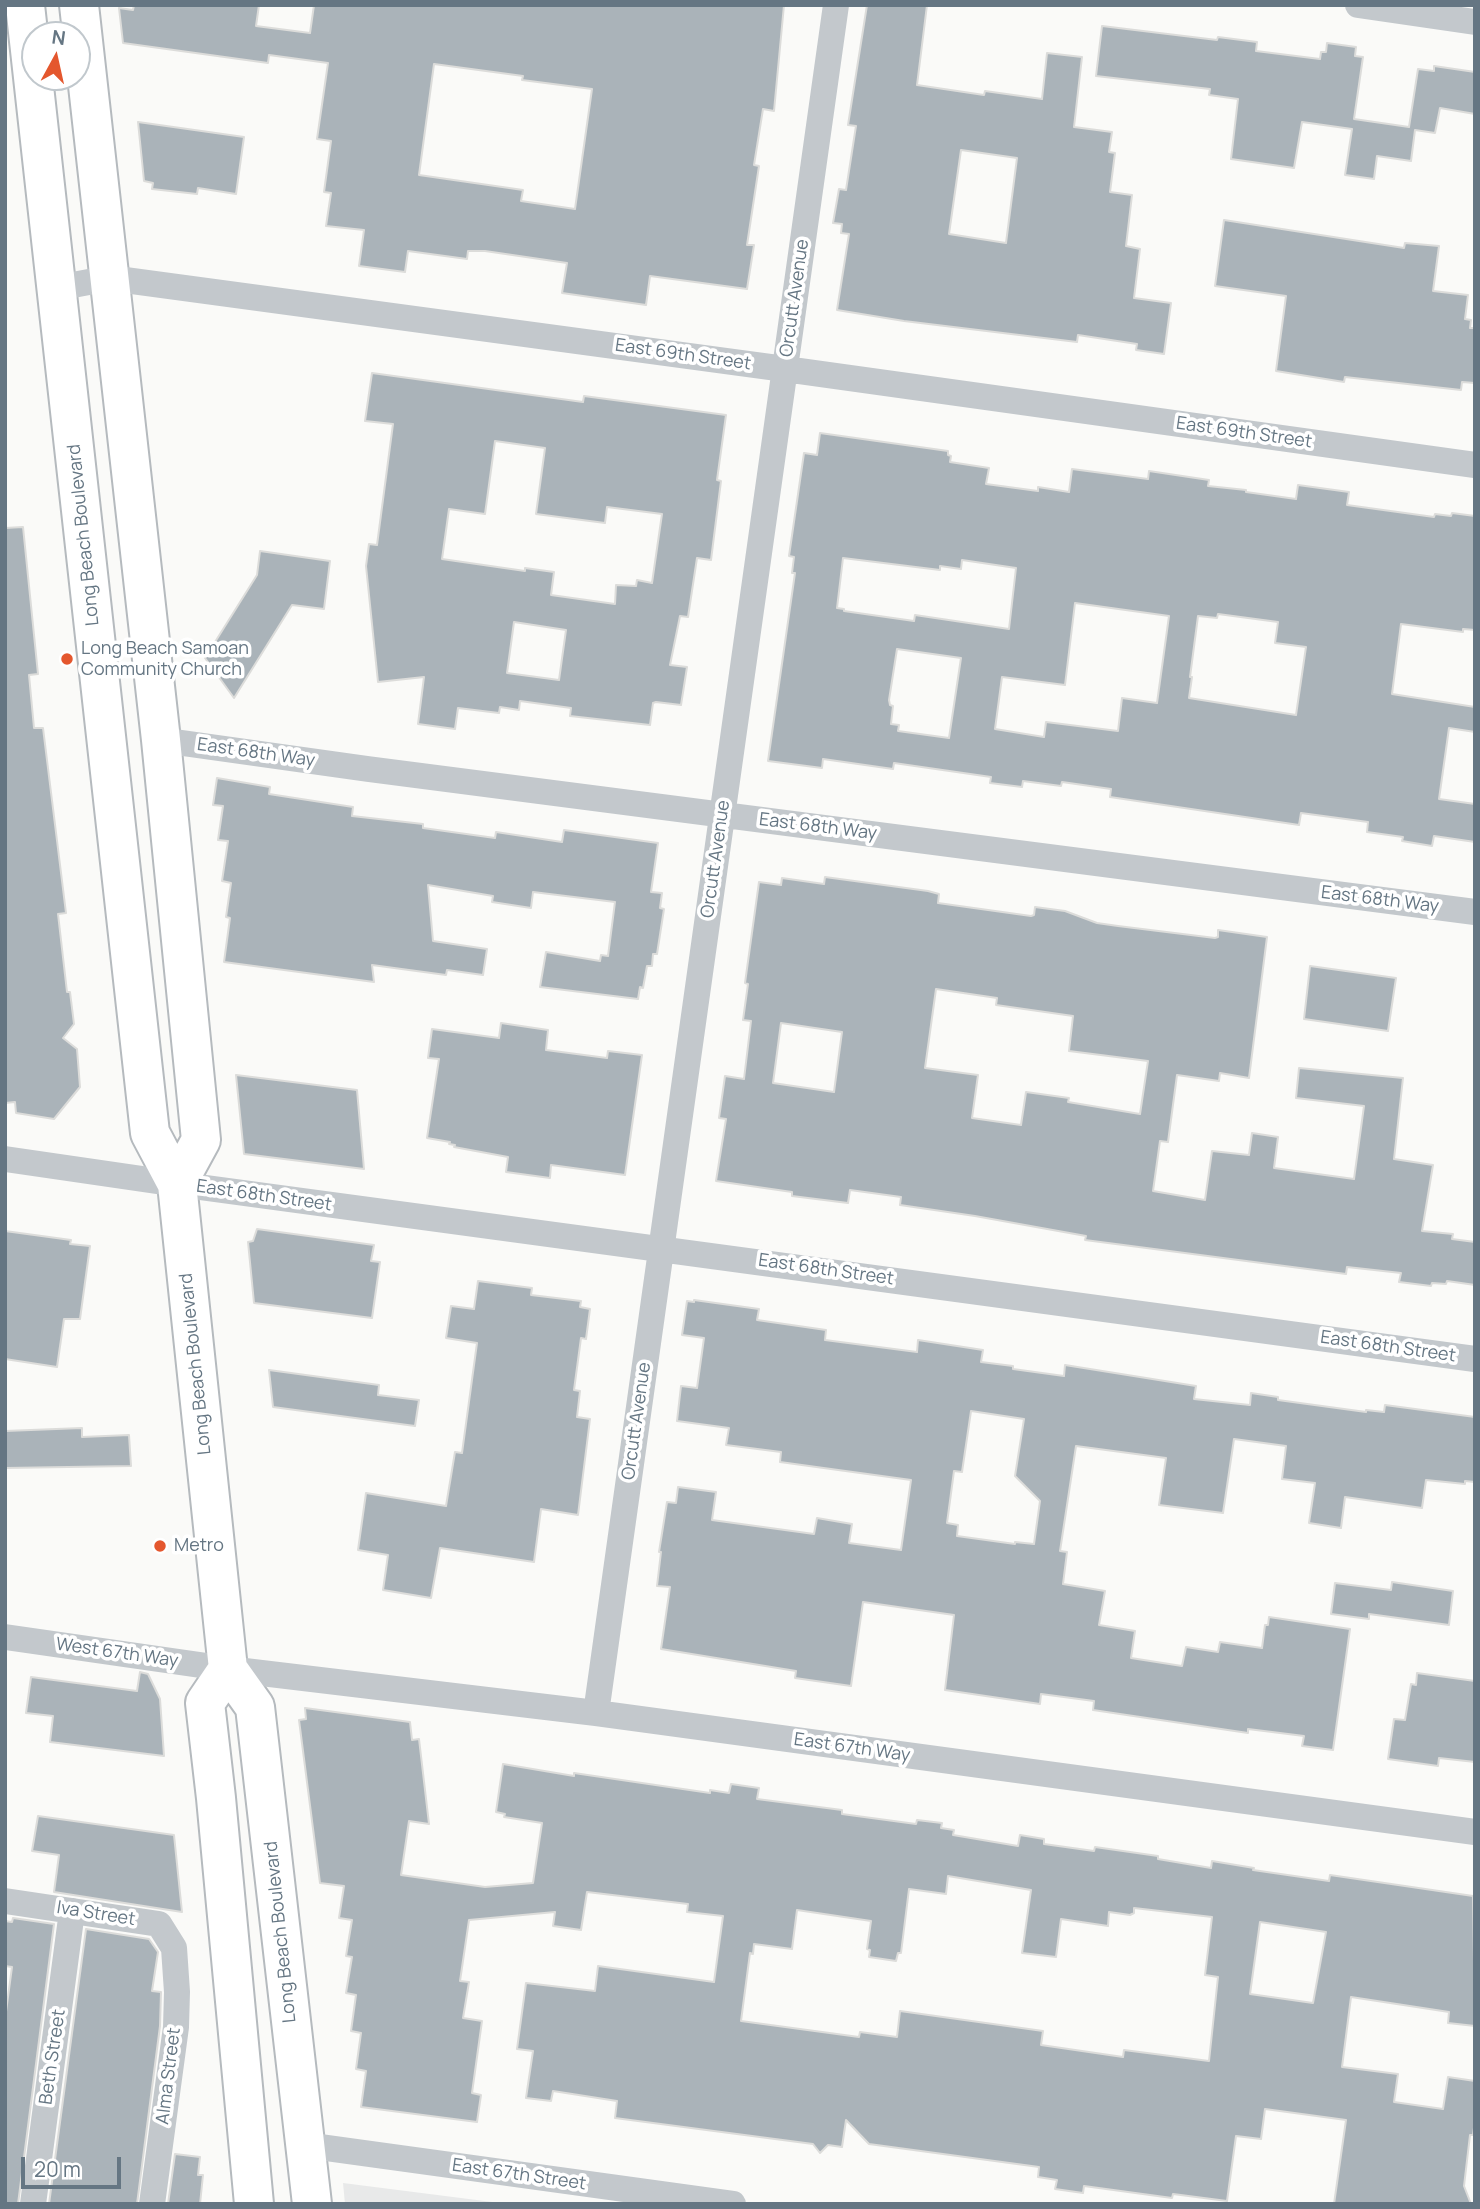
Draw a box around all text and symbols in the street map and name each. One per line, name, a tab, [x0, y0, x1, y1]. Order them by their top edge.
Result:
north arrow	[21, 21, 91, 91]
text: N	[50, 23, 67, 51]
street label: Orcutt Avenue	[776, 238, 814, 358]
street label: East 69th Street	[614, 335, 752, 375]
street label: East 69th Street	[1175, 413, 1313, 453]
street label: Long Beach Boulevard	[64, 443, 104, 627]
place label: Long Beach Samoan Community Church	[81, 638, 249, 680]
marker: Long Beach Samoan Community Church	[59, 651, 75, 667]
street label: East 68th Way	[196, 734, 316, 772]
street label: Orcutt Avenue	[697, 799, 735, 919]
street label: East 68th Way	[758, 809, 878, 845]
street label: East 68th Way	[1320, 882, 1440, 918]
street label: East 68th Street	[195, 1176, 333, 1216]
street label: East 68th Street	[757, 1250, 895, 1290]
street label: Long Beach Boulevard	[176, 1272, 216, 1456]
street label: East 68th Street	[1319, 1327, 1457, 1367]
street label: Orcutt Avenue	[618, 1361, 656, 1481]
place label: Metro	[174, 1535, 224, 1557]
marker: Metro	[152, 1538, 168, 1554]
street label: West 67th Way	[54, 1634, 180, 1672]
street label: East 67th Way	[792, 1729, 912, 1767]
street label: Long Beach Boulevard	[261, 1840, 301, 2024]
street label: Iva Street	[55, 1897, 137, 1931]
street label: Beth Street	[36, 2008, 70, 2106]
street label: Alma Street	[152, 2026, 186, 2126]
scale bar	[24, 2142, 124, 2186]
text: 20 m	[34, 2155, 81, 2183]
street label: East 67th Street	[451, 2155, 587, 2195]

